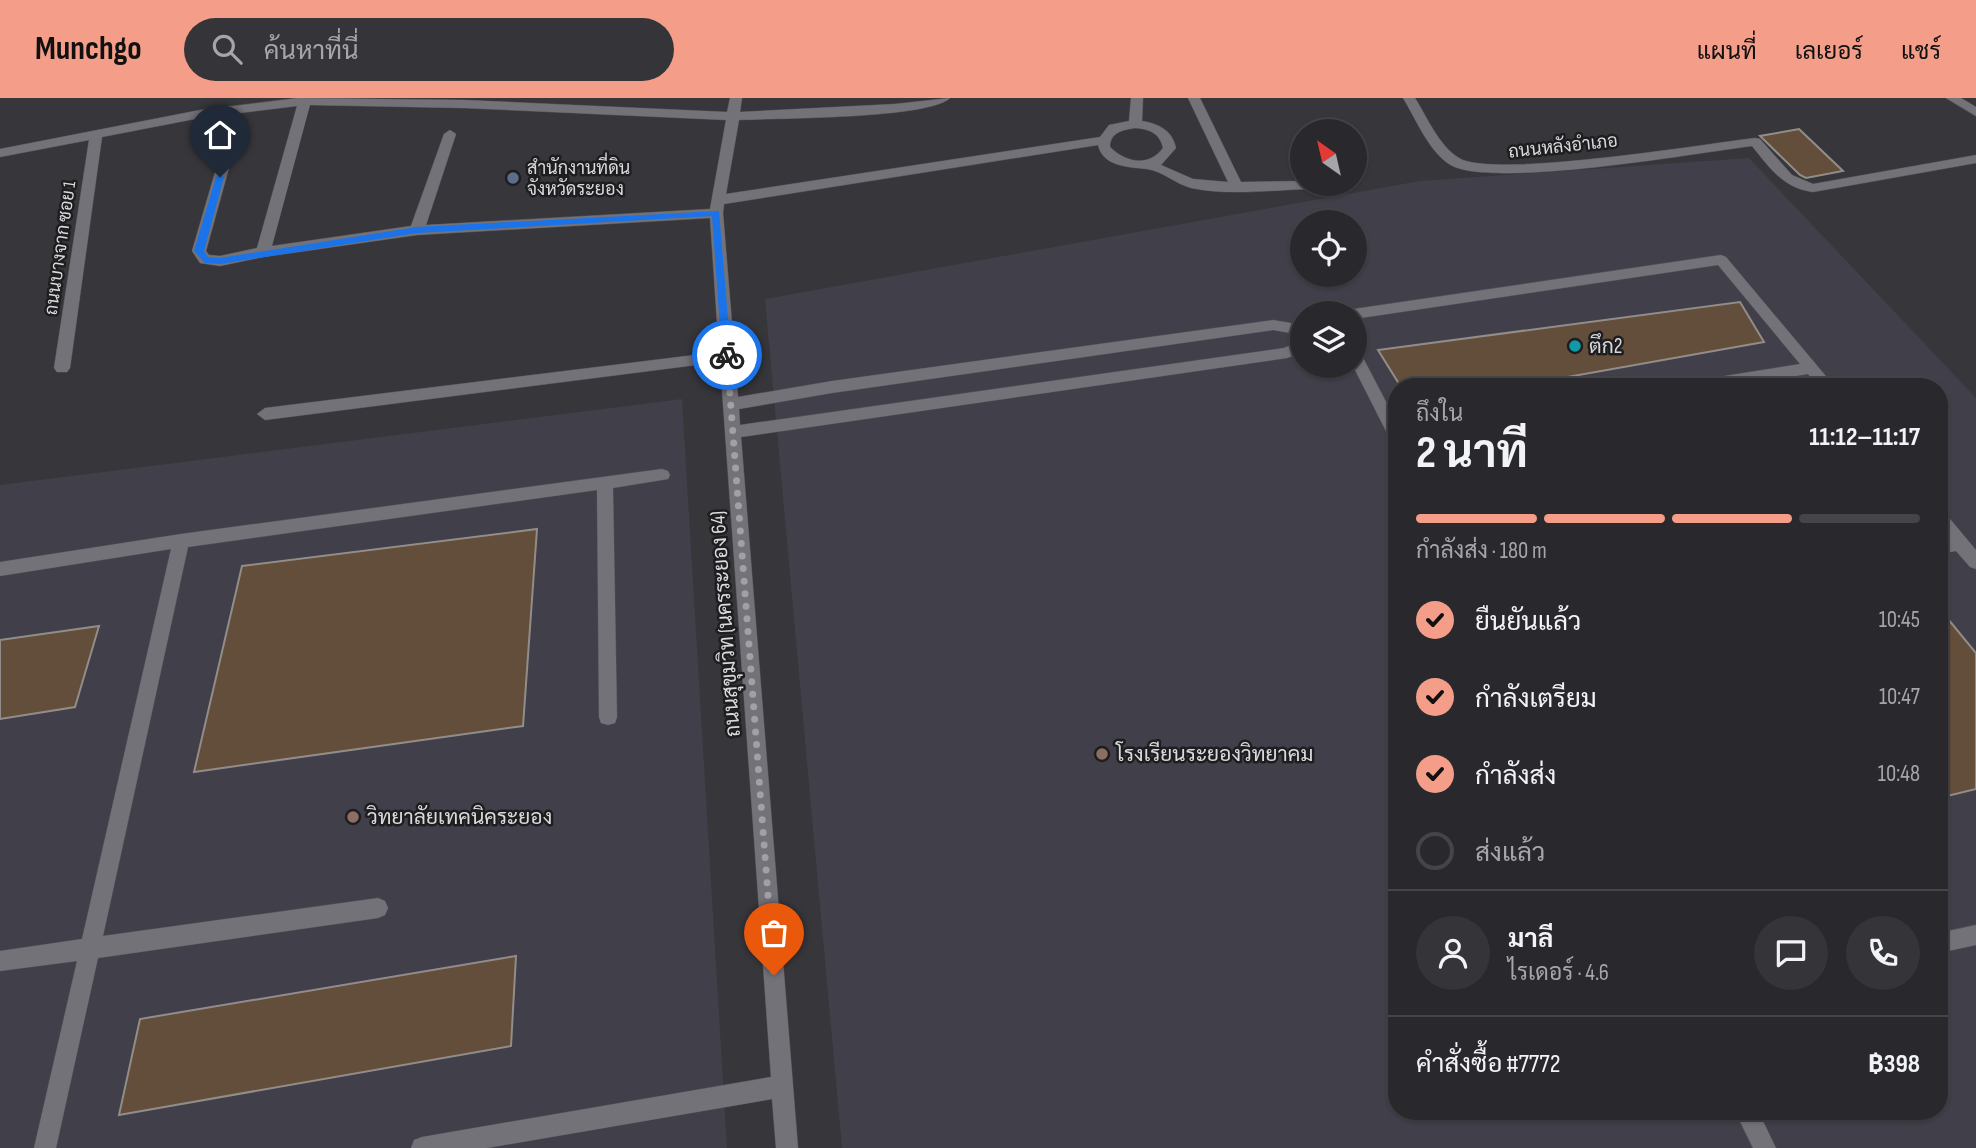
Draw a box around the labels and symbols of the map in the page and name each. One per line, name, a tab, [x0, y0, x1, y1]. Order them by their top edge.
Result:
pin	[190, 105, 250, 177]
north arrow	[1290, 119, 1367, 196]
street label: ถนนหลังอำเภอ	[1507, 129, 1619, 163]
place label: สำนักงานที่ดิน จังหวัดระยอง	[527, 152, 630, 200]
marker: สำนักงานที่ดิน จังหวัดระยอง	[505, 170, 521, 186]
street label: ถนนบางจาก ซอย 1	[41, 179, 80, 316]
courier	[692, 320, 762, 390]
place label: ตึก2	[1589, 333, 1623, 359]
marker: ตึก2	[1567, 338, 1583, 354]
street label: ถนนสุขุมวิท (นครระยอง 64)	[705, 510, 747, 738]
place label: โรงเรียนระยองวิทยาคม	[1115, 741, 1313, 767]
marker: โรงเรียนระยองวิทยาคม	[1094, 746, 1110, 762]
place label: วิทยาลัยเทคนิคระยอง	[367, 805, 552, 830]
marker: วิทยาลัยเทคนิคระยอง	[345, 809, 361, 825]
pin	[744, 903, 804, 975]

